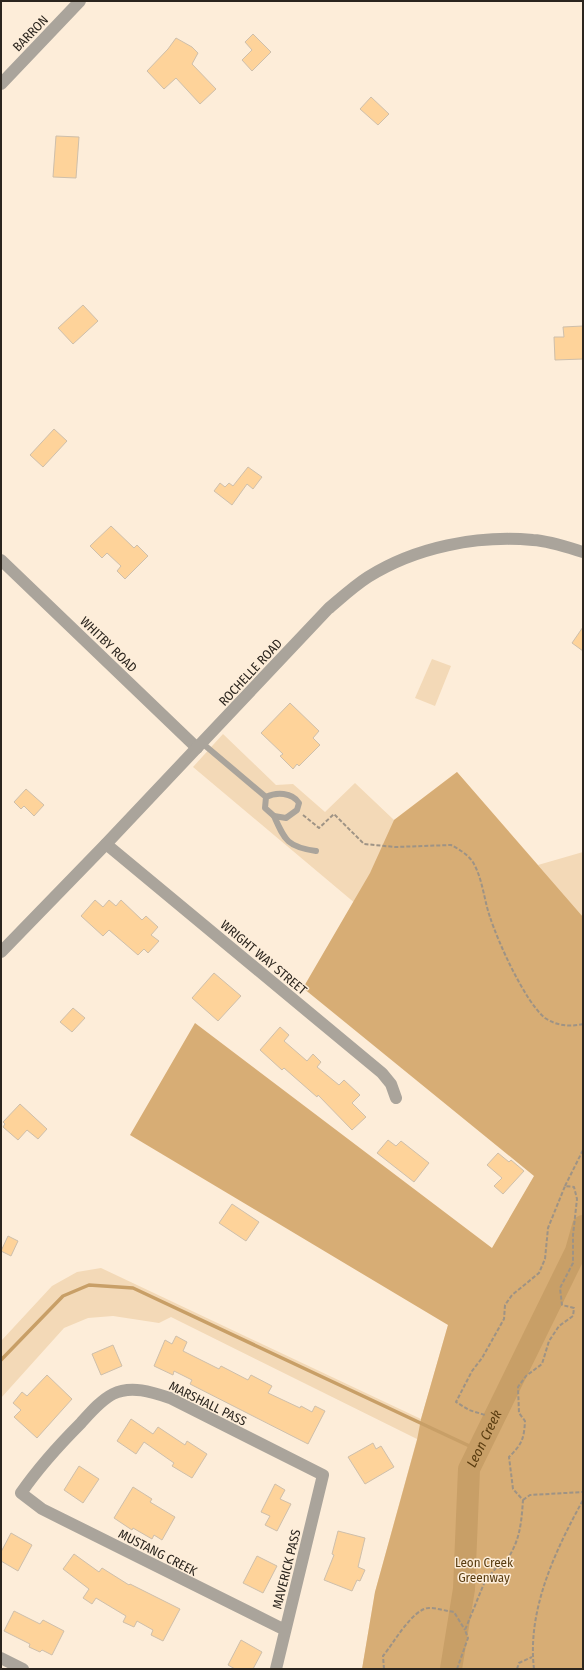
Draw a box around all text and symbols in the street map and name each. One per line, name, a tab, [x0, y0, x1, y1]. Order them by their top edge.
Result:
street label: BARRON	[10, 12, 51, 54]
street label: WHITBY ROAD	[77, 614, 140, 675]
street label: ROCHELLE ROAD	[216, 636, 285, 709]
street label: WRIGHT WAY STREET	[218, 917, 310, 998]
street label: MARSHALL PASS	[167, 1378, 249, 1429]
water label: Leon Creek	[463, 1407, 506, 1470]
street label: MUSTANG CREEK	[116, 1526, 200, 1579]
street label: MAVERICK PASS	[269, 1528, 304, 1610]
park label: Leon Creek Greenway	[455, 1555, 514, 1585]

